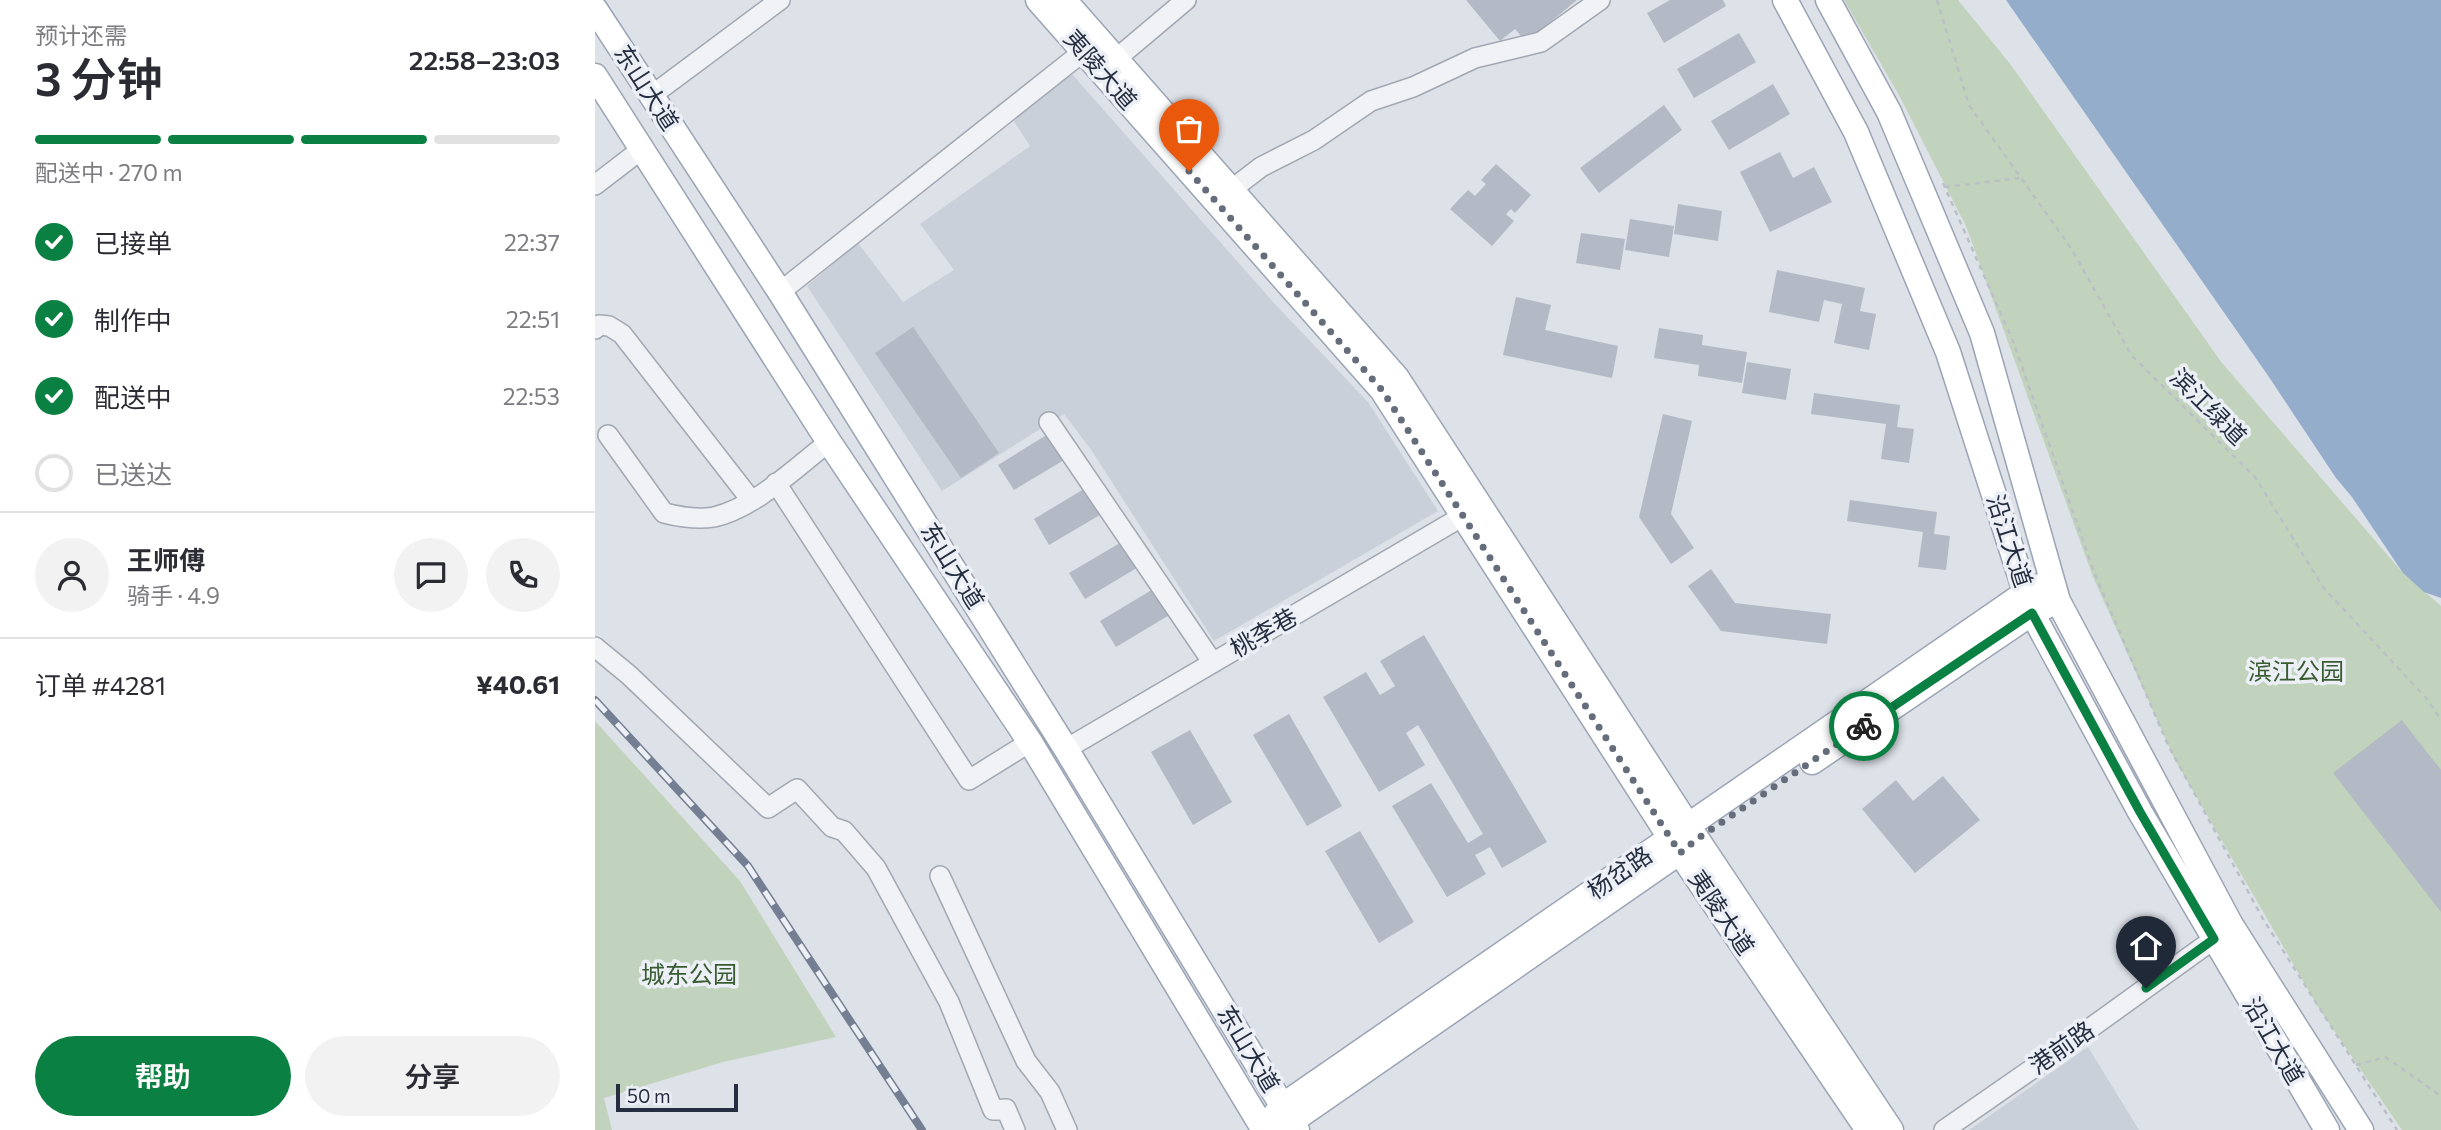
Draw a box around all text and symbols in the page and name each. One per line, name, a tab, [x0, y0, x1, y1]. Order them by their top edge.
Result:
text: 预计还需	[35, 21, 127, 49]
street label: 夷陵大道	[1059, 23, 1144, 115]
street label: 东山大道	[609, 39, 686, 135]
text: 22:58–23:03	[409, 44, 560, 75]
text: 3 分钟	[35, 49, 162, 105]
pin	[1159, 99, 1219, 171]
icon: bag	[1170, 110, 1208, 148]
text: 配送中 · 270 m	[35, 158, 183, 186]
icon: check	[35, 223, 73, 261]
text: 已接单	[94, 227, 172, 258]
text: 22:37	[504, 228, 560, 256]
icon: check	[35, 300, 73, 338]
text: 制作中	[94, 304, 172, 335]
text: 22:51	[506, 305, 560, 333]
street label: 滨江绿道	[2165, 362, 2253, 450]
icon: check	[35, 377, 73, 415]
text: 配送中	[94, 381, 172, 412]
text: 22:53	[503, 382, 560, 410]
text: 已送达	[94, 458, 172, 489]
street label: 沿江大道	[1982, 490, 2039, 591]
street label: 东山大道	[916, 517, 991, 614]
button: person	[35, 538, 109, 612]
button: chat	[394, 538, 468, 612]
button: phone	[486, 538, 560, 612]
text: 王师傅	[127, 544, 205, 575]
text: 骑手 · 4.9	[127, 581, 220, 609]
street label: 桃李巷	[1225, 601, 1302, 662]
park label: 滨江公园	[2248, 656, 2344, 685]
text: ¥40.61	[476, 668, 560, 699]
text: 订单 #4281	[35, 669, 166, 700]
courier	[1829, 691, 1899, 761]
icon: bike	[1845, 707, 1883, 745]
street label: 杨岔路	[1581, 839, 1657, 904]
street label: 夷陵大道	[1683, 864, 1761, 960]
pin	[2116, 916, 2176, 988]
icon: home	[2127, 927, 2165, 965]
park label: 城东公园	[641, 959, 737, 988]
street label: 沿江大道	[2238, 991, 2311, 1089]
street label: 东山大道	[1212, 1000, 1286, 1097]
street label: 港前路	[2023, 1014, 2099, 1079]
button: 帮助	[35, 1036, 291, 1116]
button: 分享	[305, 1036, 560, 1116]
scale bar	[616, 1081, 739, 1113]
text: 50 m	[627, 1084, 671, 1107]

